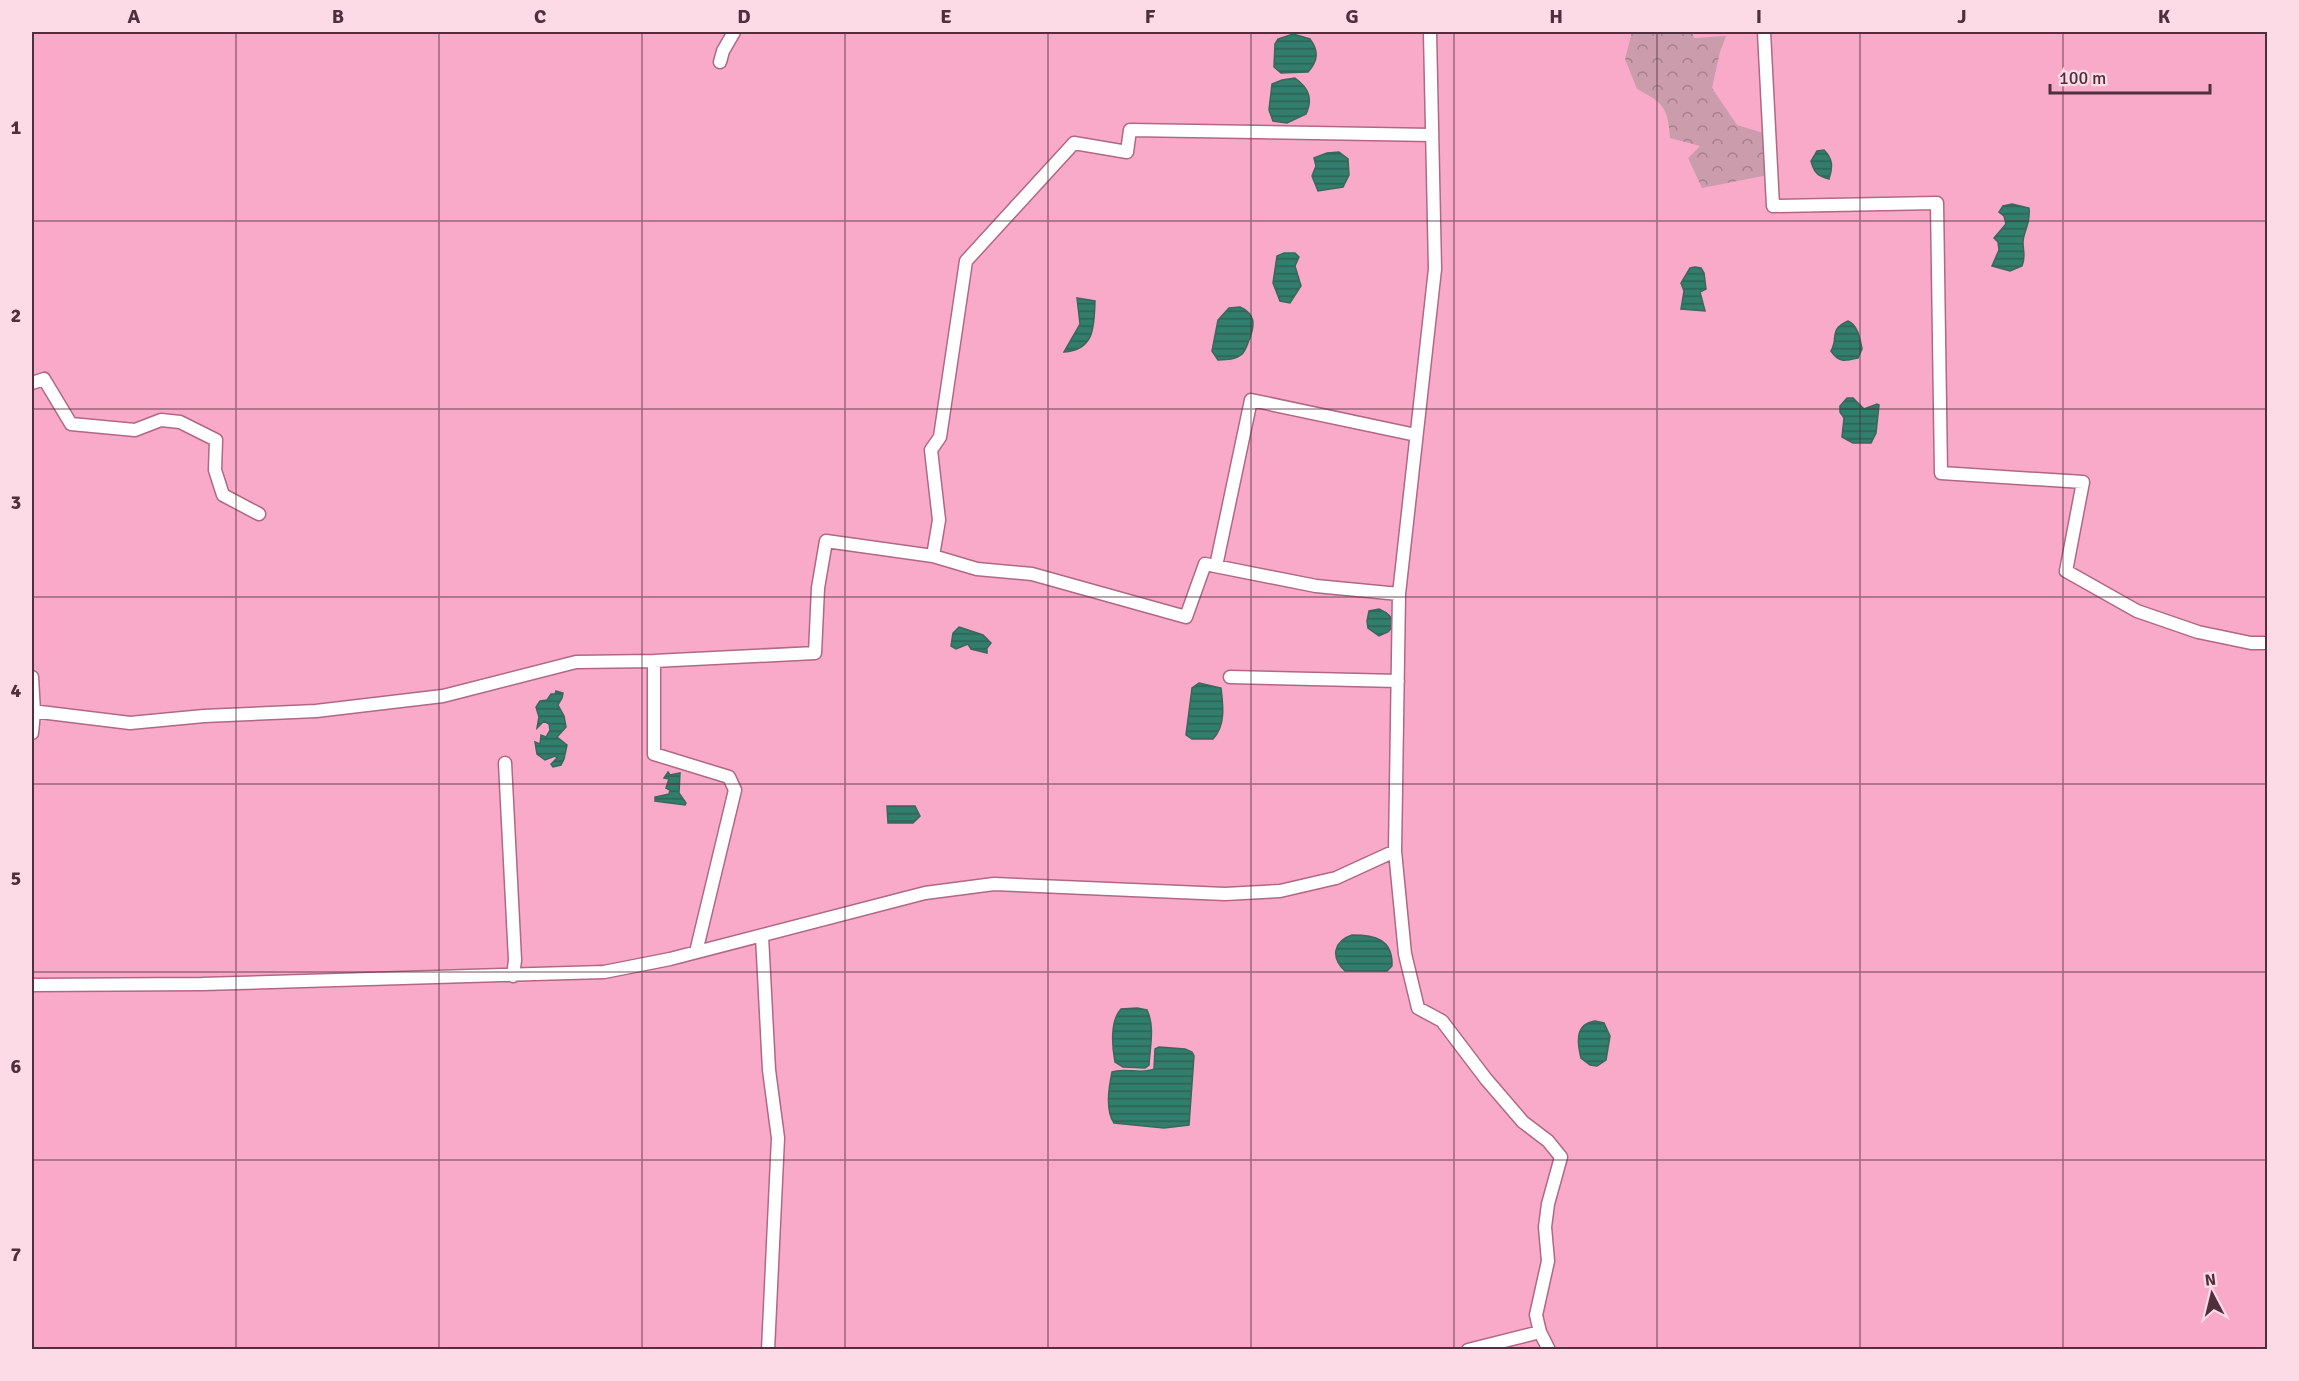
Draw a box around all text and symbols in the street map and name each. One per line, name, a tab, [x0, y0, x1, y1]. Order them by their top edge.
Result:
text: A	[128, 4, 141, 29]
text: B	[332, 4, 344, 29]
text: C	[534, 4, 546, 29]
text: D	[737, 4, 751, 29]
text: E	[940, 4, 952, 29]
text: F	[1145, 4, 1156, 29]
text: G	[1345, 4, 1359, 29]
text: H	[1549, 4, 1563, 29]
text: I	[1756, 4, 1762, 29]
text: J	[1957, 4, 1967, 29]
text: K	[2158, 4, 2171, 29]
scale bar	[2050, 57, 2210, 95]
text: 100 m	[2059, 67, 2106, 89]
text: 1	[11, 115, 22, 140]
text: 2	[11, 303, 21, 328]
text: 3	[11, 490, 21, 515]
text: 4	[11, 678, 22, 703]
text: 5	[11, 866, 21, 891]
text: 6	[11, 1054, 22, 1079]
text: 7	[11, 1242, 22, 1267]
north arrow	[2182, 1264, 2242, 1324]
text: N	[2204, 1270, 2217, 1291]

